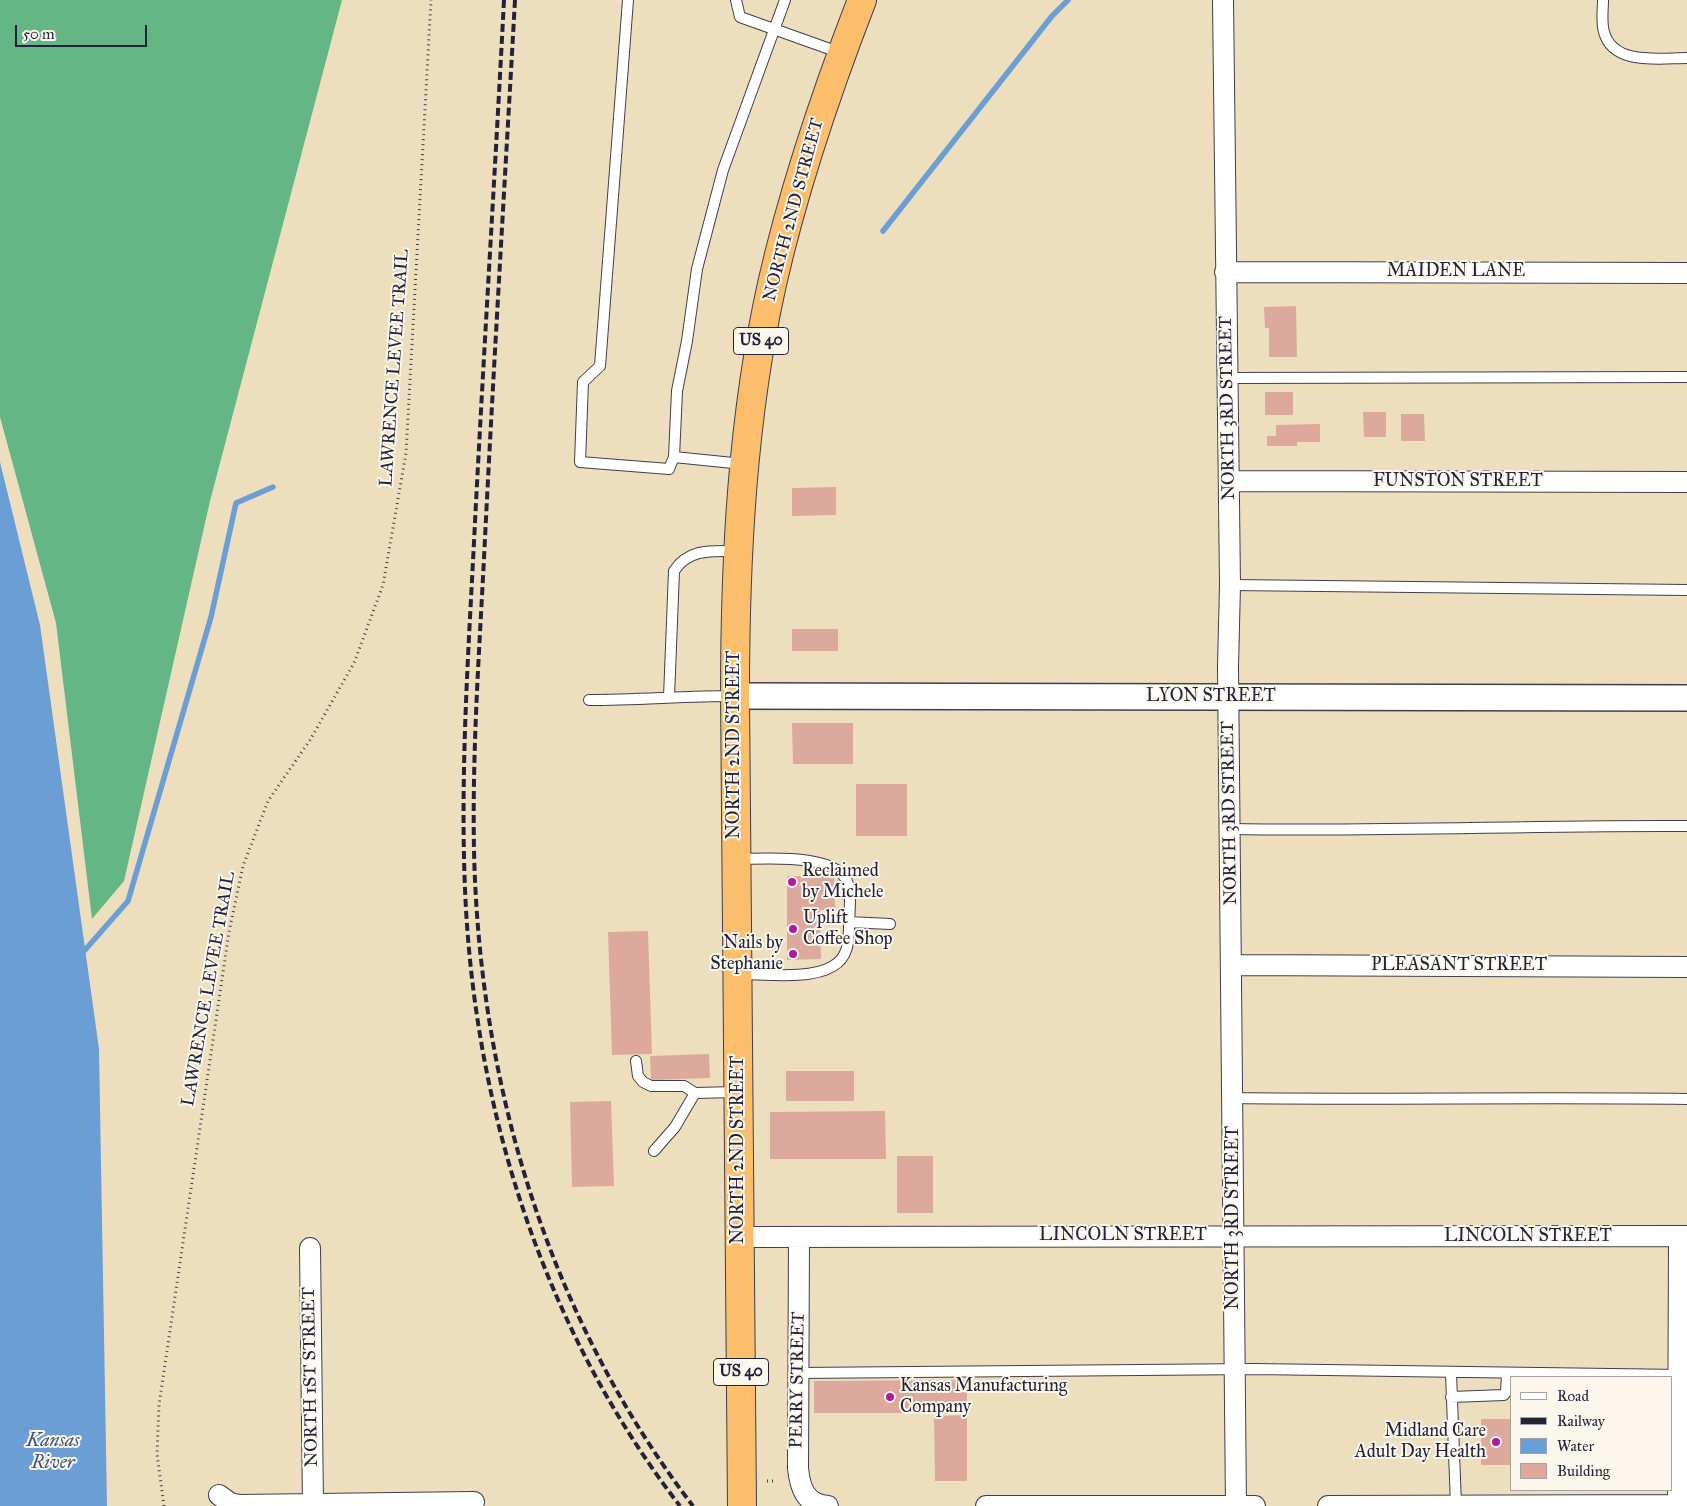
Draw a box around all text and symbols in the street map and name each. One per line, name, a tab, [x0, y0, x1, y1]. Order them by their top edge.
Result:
scale bar	[18, 15, 150, 47]
text: 50 m	[23, 25, 55, 43]
street label: NORTH 2ND STREET	[759, 116, 829, 304]
street label: LAWRENCE LEVEE TRAIL	[376, 248, 414, 488]
street label: MAIDEN LANE	[1387, 261, 1525, 283]
street label: NORTH 3RD STREET	[1216, 316, 1240, 500]
road number: US 40	[734, 328, 788, 354]
street label: FUNSTON STREET	[1373, 471, 1543, 493]
street label: NORTH 2ND STREET	[724, 651, 746, 839]
street label: LYON STREET	[1146, 686, 1276, 708]
street label: NORTH 3RD STREET	[1218, 721, 1242, 905]
place label: Reclaimed by Michele	[802, 861, 884, 904]
street label: LAWRENCE LEVEE TRAIL	[178, 870, 240, 1108]
marker: Reclaimed by Michele	[786, 876, 798, 888]
place label: Uplift Coffee Shop	[803, 908, 893, 951]
marker: Uplift Coffee Shop	[787, 923, 799, 935]
place label: Nails by Stephanie	[710, 933, 783, 976]
marker: Nails by Stephanie	[787, 948, 799, 960]
street label: PLEASANT STREET	[1371, 955, 1547, 977]
street label: NORTH 2ND STREET	[728, 1056, 750, 1244]
street label: NORTH 3RD STREET	[1223, 1126, 1245, 1310]
street label: LINCOLN STREET	[1039, 1225, 1207, 1247]
street label: LINCOLN STREET	[1444, 1226, 1612, 1248]
street label: NORTH 1ST STREET	[299, 1287, 323, 1467]
street label: PERRY STREET	[786, 1311, 810, 1449]
road number: US 40	[714, 1358, 768, 1385]
place label: Kansas Manufacturing Company	[900, 1376, 1067, 1418]
legend	[1510, 1376, 1672, 1491]
text: Road	[1557, 1387, 1589, 1405]
marker: Kansas Manufacturing Company	[884, 1391, 896, 1403]
text: Railway	[1557, 1412, 1605, 1430]
place label: Midland Care Adult Day Health	[1355, 1421, 1486, 1464]
water label: Kansas River	[26, 1430, 80, 1474]
marker: Midland Care Adult Day Health	[1490, 1436, 1502, 1448]
text: Water	[1557, 1437, 1594, 1455]
text: Building	[1557, 1462, 1610, 1480]

